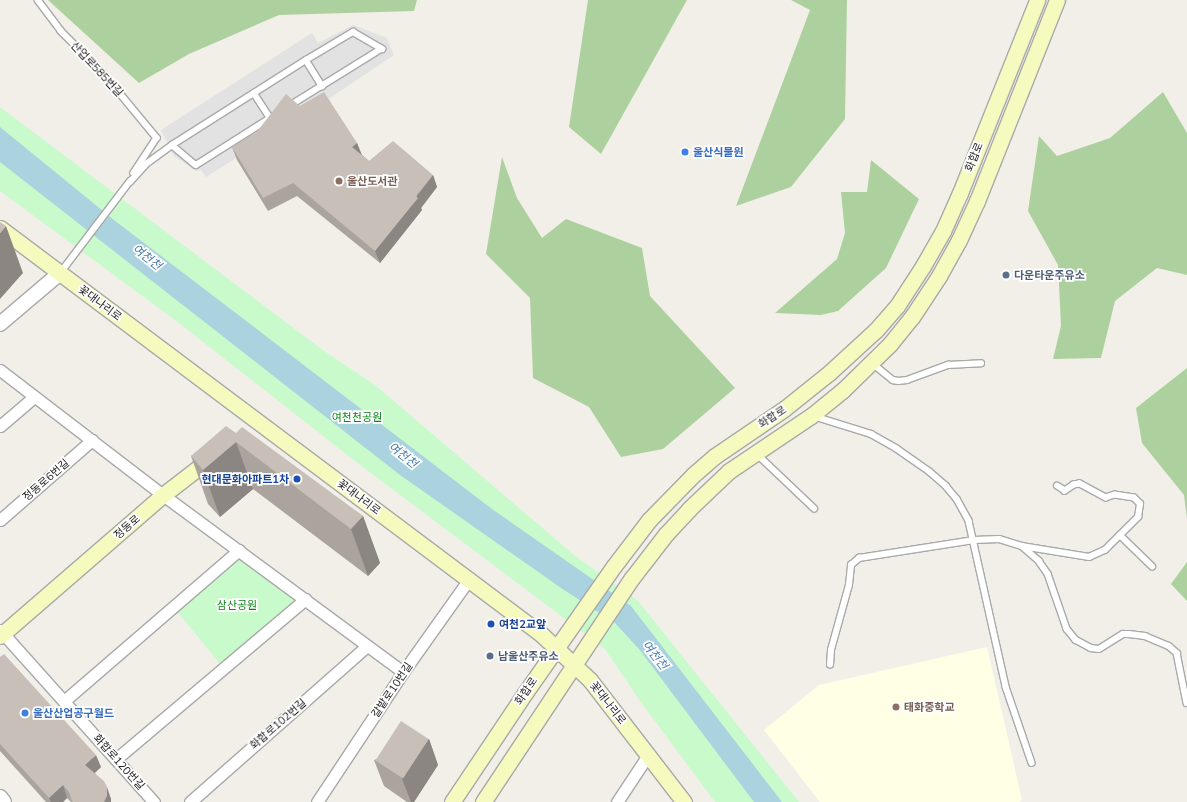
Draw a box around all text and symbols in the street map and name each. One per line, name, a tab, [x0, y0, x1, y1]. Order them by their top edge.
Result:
street label: 산업로585번길	[68, 39, 126, 99]
street label: 화합로	[962, 140, 986, 174]
place label: 울산식물원	[693, 145, 744, 159]
marker: 울산식물원	[680, 147, 690, 157]
place label: 울산도서관	[347, 174, 398, 188]
marker: 울산도서관	[334, 176, 344, 186]
water label: 여천천	[130, 241, 164, 273]
place label: 다운타운주유소	[1014, 268, 1085, 282]
marker: 다운타운주유소	[1001, 270, 1011, 280]
street label: 꽃대나리로	[76, 283, 124, 323]
street label: 화합로	[756, 403, 788, 431]
park label: 여천천공원	[332, 410, 382, 424]
water label: 여천천	[386, 439, 420, 471]
street label: 정동로6번길	[20, 456, 72, 504]
place label: 현대문화아파트1차	[201, 472, 289, 486]
marker: 현대문화아파트1차	[292, 474, 302, 484]
street label: 꽃대나리로	[335, 477, 383, 517]
street label: 정동로	[111, 512, 143, 542]
park label: 삼산공원	[217, 598, 257, 612]
place label: 여천2교앞	[499, 617, 546, 631]
marker: 여천2교앞	[486, 619, 496, 629]
water label: 여천천	[639, 638, 671, 672]
place label: 남울산주유소	[498, 649, 559, 663]
marker: 남울산주유소	[485, 651, 495, 661]
street label: 갈밭로10번길	[369, 660, 415, 720]
street label: 화합로	[512, 675, 540, 707]
street label: 꽃대나리로	[587, 679, 629, 727]
street label: 화합로102번길	[247, 696, 309, 752]
place label: 태화중학교	[904, 700, 955, 714]
marker: 태화중학교	[891, 702, 901, 712]
place label: 울산산업공구월드	[33, 706, 114, 720]
marker: 울산산업공구월드	[20, 708, 30, 718]
street label: 화합로120번길	[91, 731, 147, 793]

